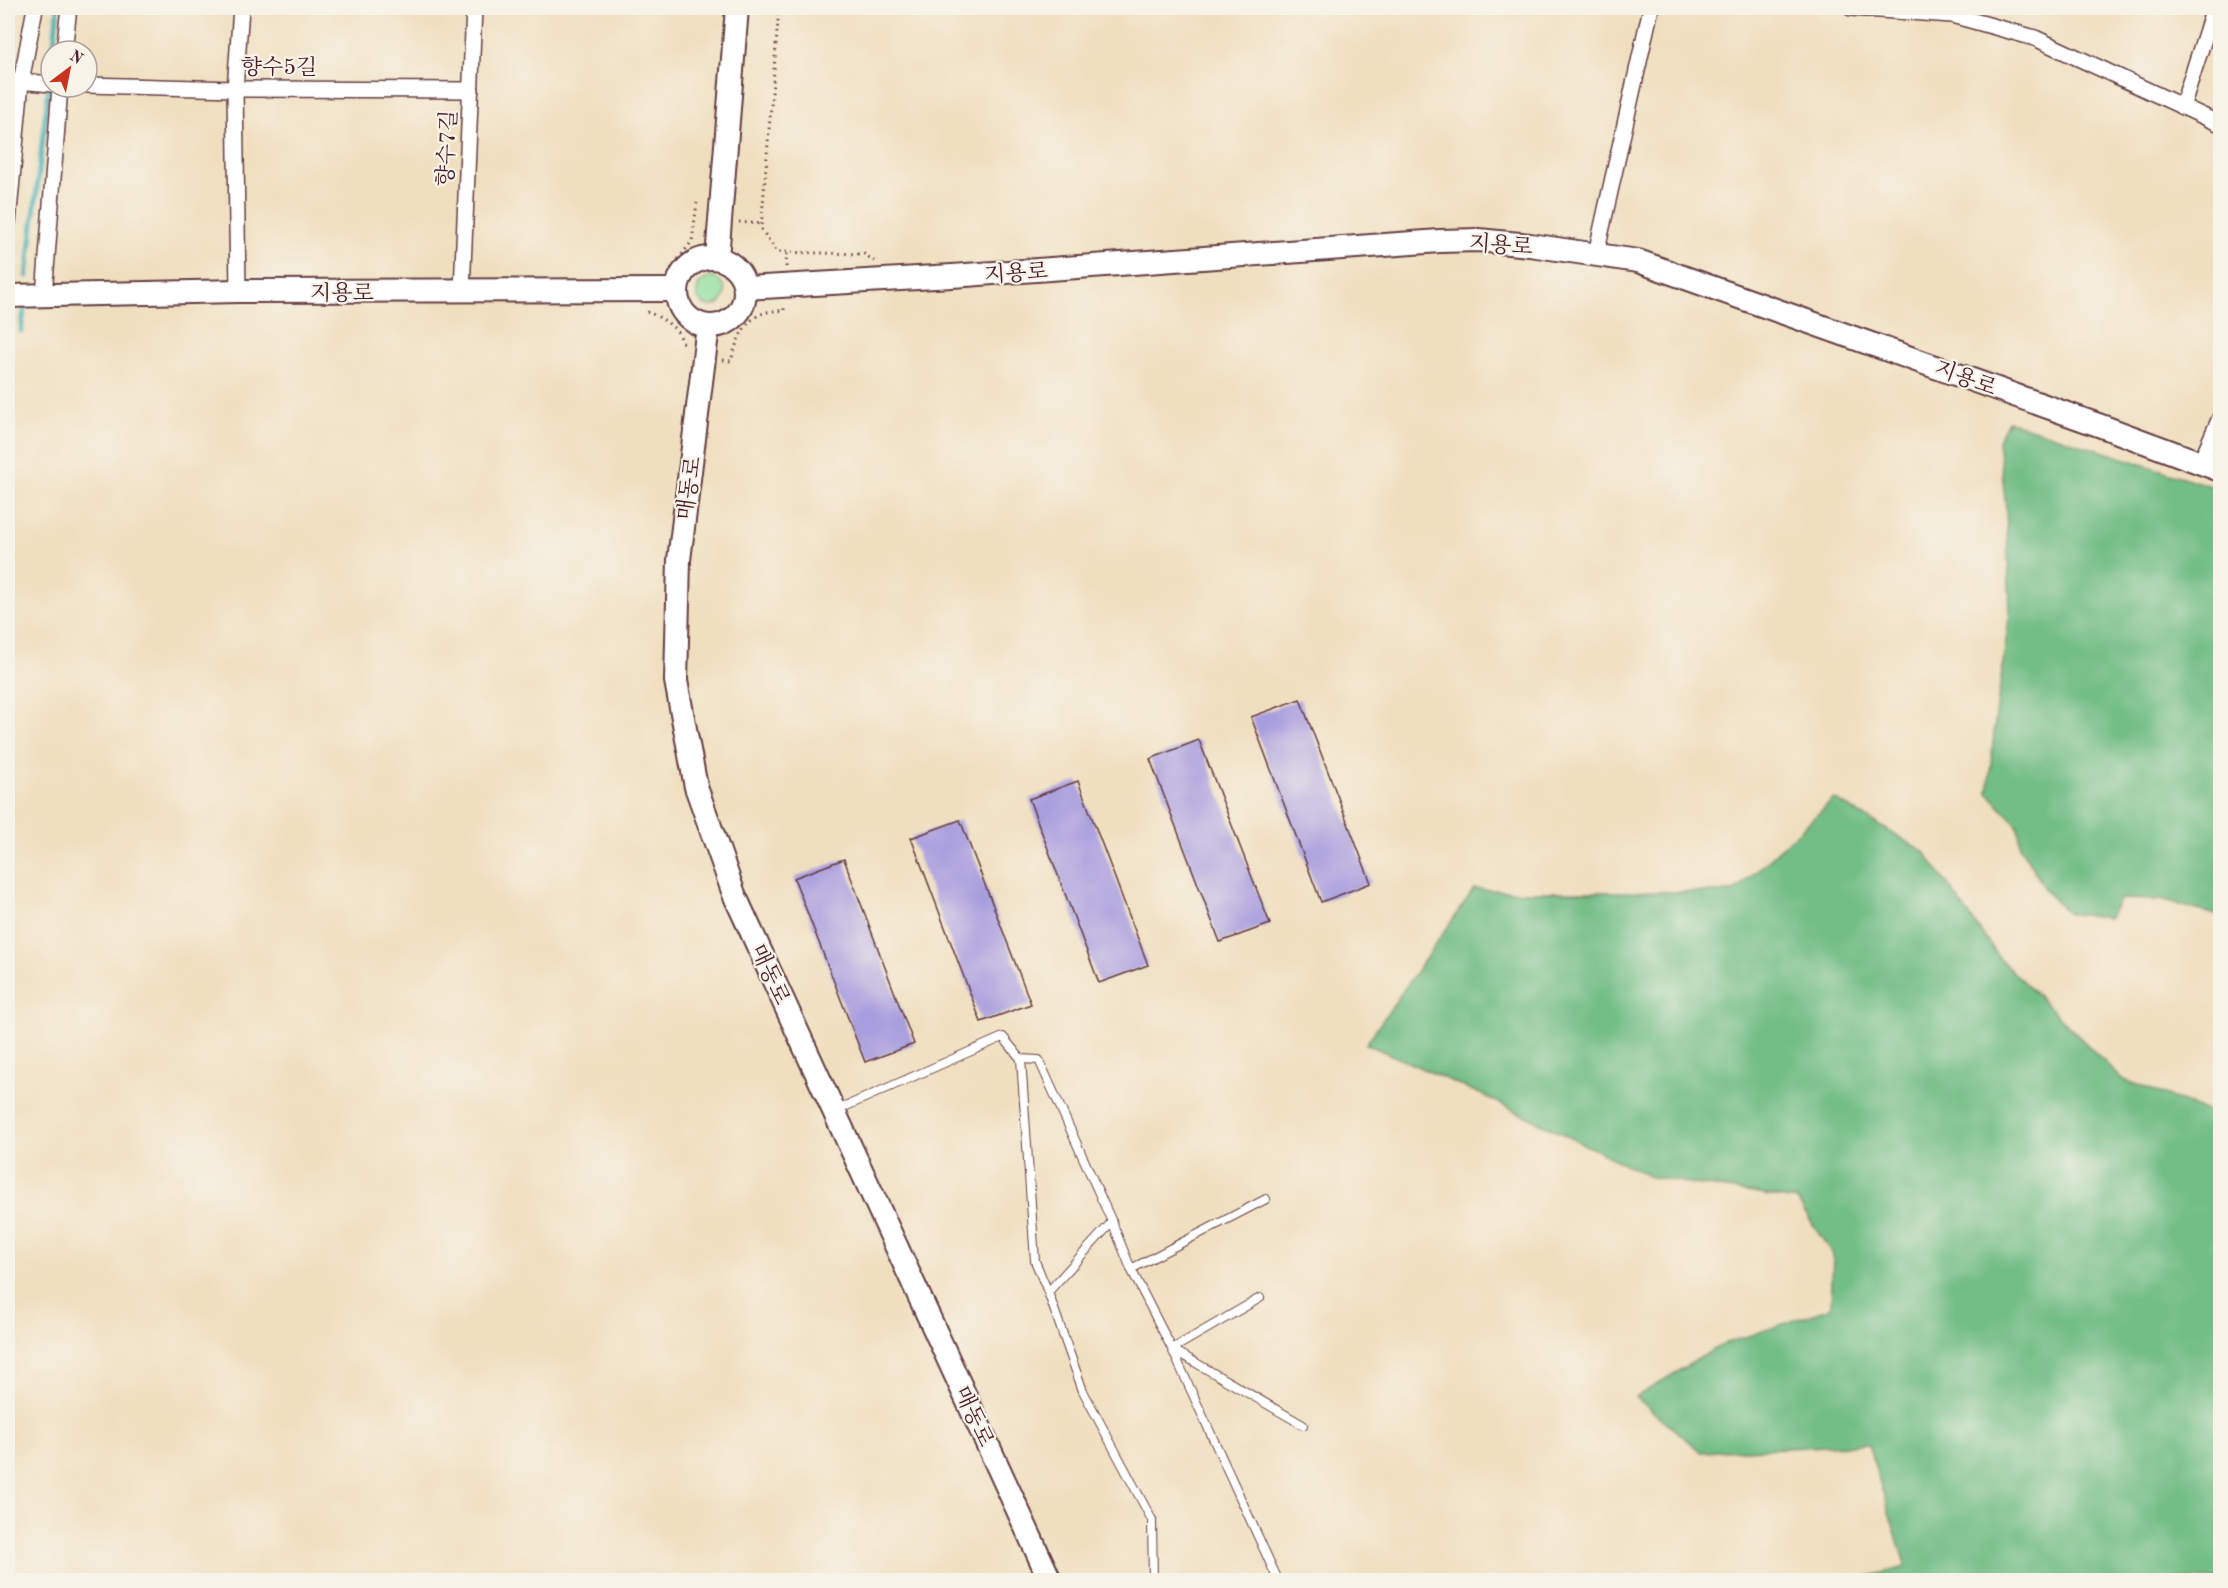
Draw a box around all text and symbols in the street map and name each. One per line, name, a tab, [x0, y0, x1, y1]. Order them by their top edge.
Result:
north arrow	[39, 39, 99, 99]
text: N	[66, 48, 86, 68]
street label: 향수5길	[241, 56, 317, 79]
street label: 향수7길	[434, 109, 461, 187]
street label: 지용로	[1468, 232, 1534, 259]
street label: 지용로	[983, 260, 1049, 287]
street label: 지용로	[310, 282, 374, 305]
street label: 지용로	[1932, 357, 1999, 400]
street label: 매동로	[674, 455, 705, 521]
street label: 매동로	[746, 941, 794, 1008]
street label: 매동로	[950, 1383, 998, 1450]

